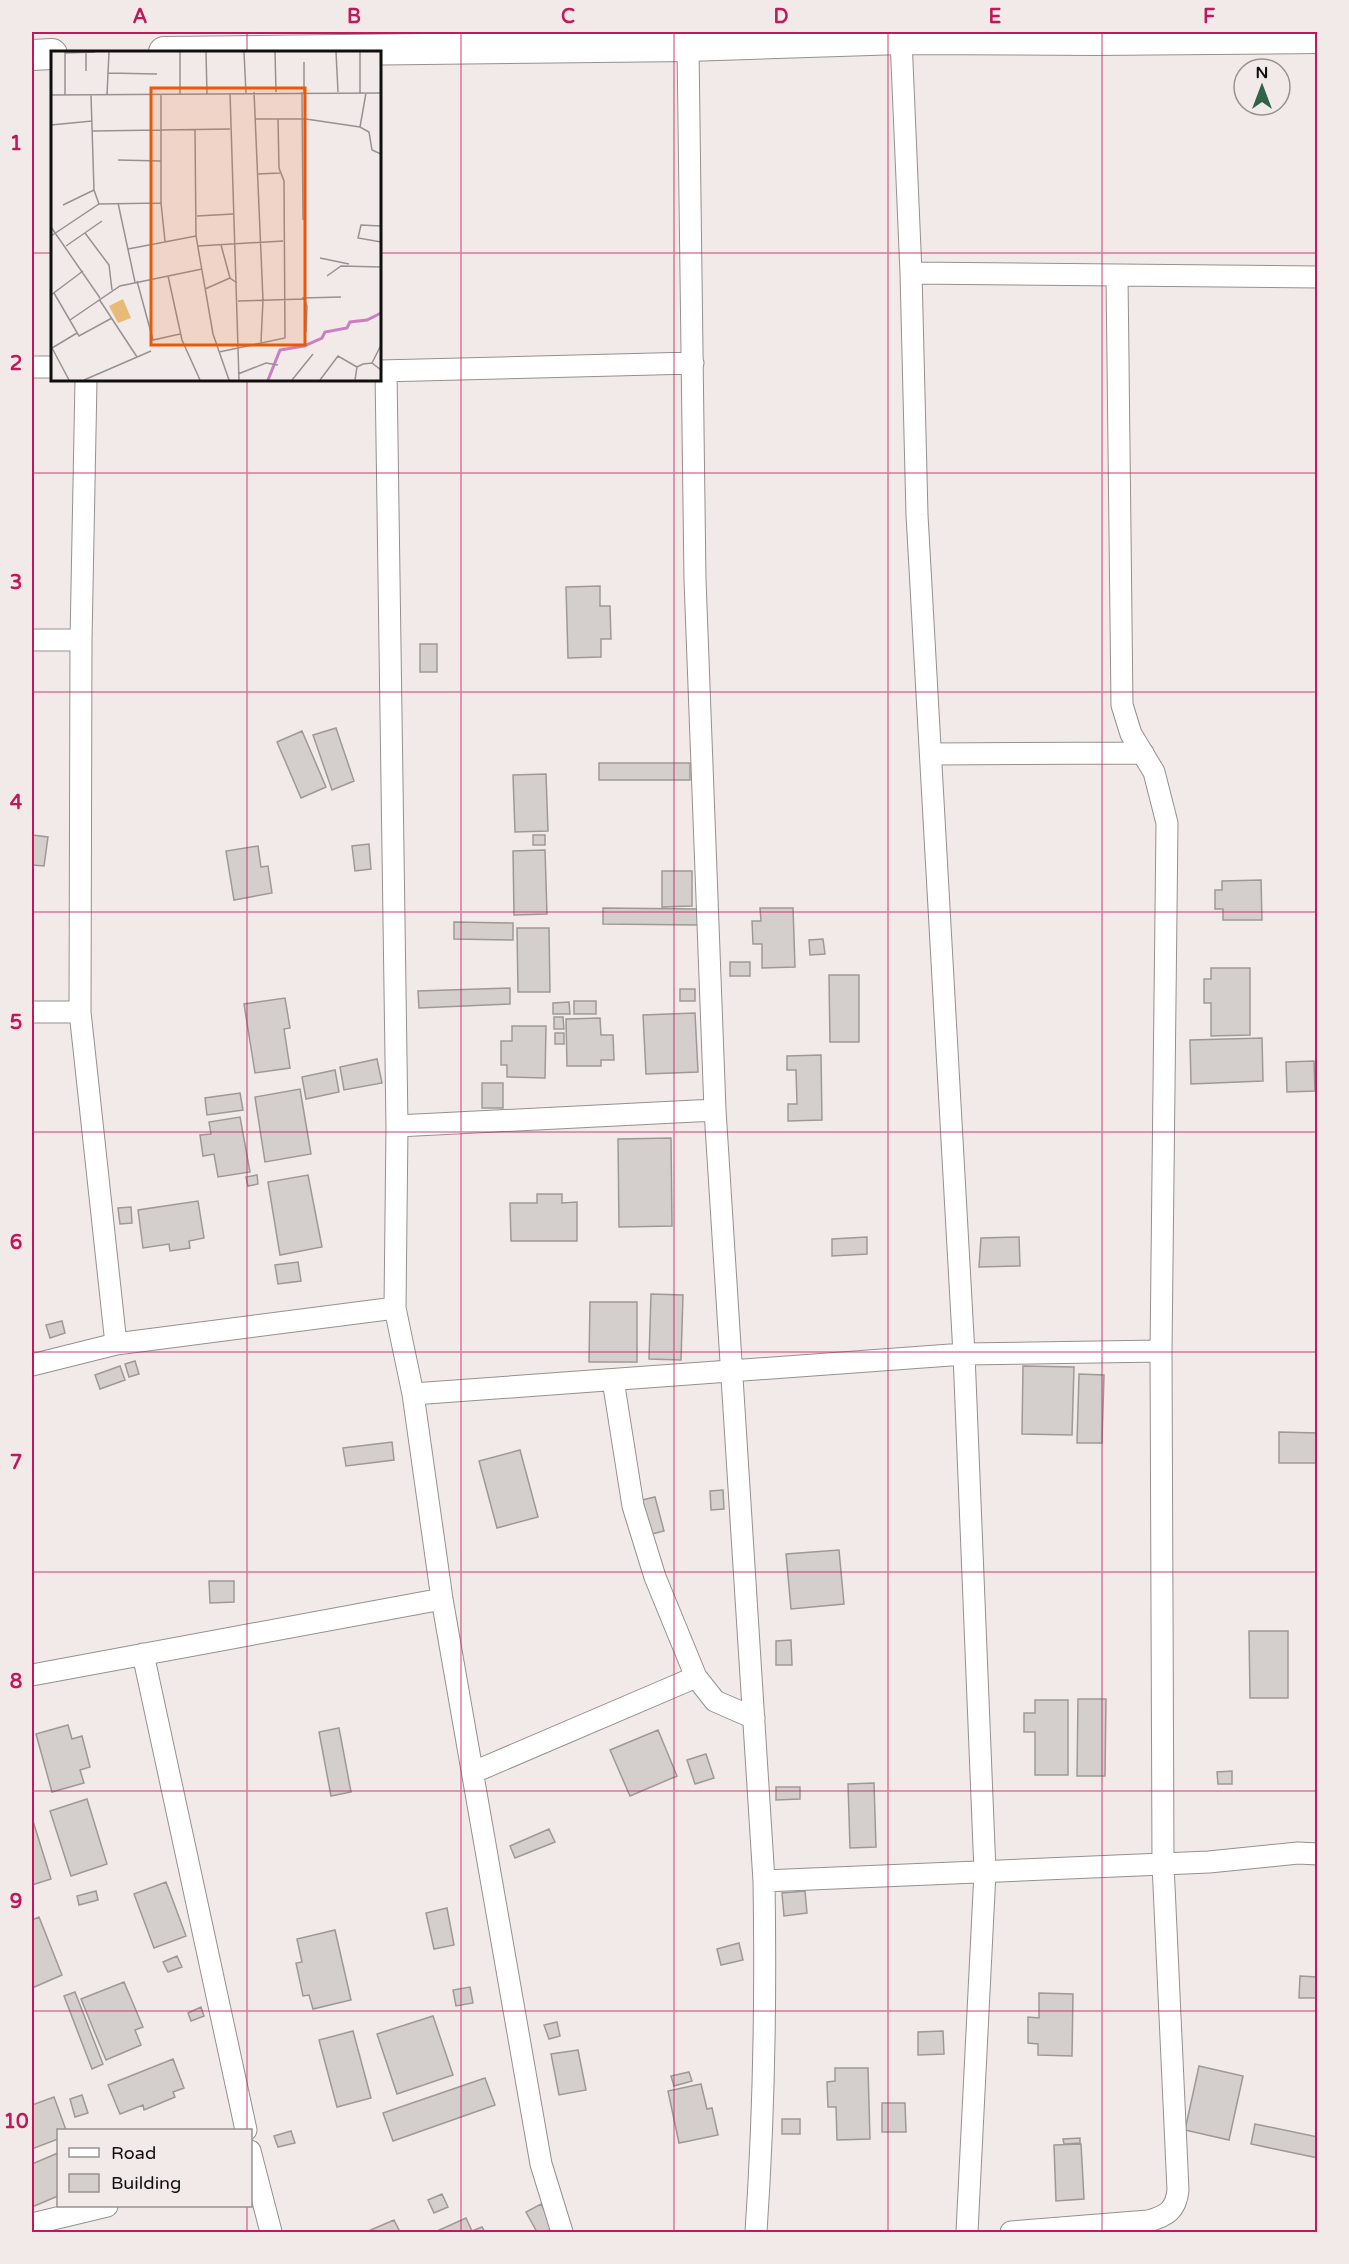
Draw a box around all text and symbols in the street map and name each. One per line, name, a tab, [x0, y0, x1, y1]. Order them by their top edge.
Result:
text: A	[133, 5, 148, 29]
text: B	[347, 5, 361, 29]
text: C	[561, 5, 575, 29]
text: D	[773, 5, 789, 29]
text: E	[989, 5, 1002, 29]
text: F	[1203, 5, 1215, 29]
inset map	[51, 51, 381, 381]
north arrow	[1232, 57, 1292, 117]
text: N	[1256, 63, 1268, 83]
text: 1	[10, 132, 22, 156]
text: 2	[10, 352, 22, 376]
text: 3	[10, 571, 22, 595]
text: 4	[10, 791, 23, 815]
text: 5	[10, 1011, 22, 1035]
text: 6	[10, 1231, 22, 1255]
text: 7	[10, 1451, 22, 1475]
text: 8	[10, 1670, 22, 1694]
text: 9	[10, 1890, 22, 1914]
text: 10	[3, 2110, 29, 2134]
legend	[57, 2129, 252, 2207]
text: Road	[111, 2142, 156, 2164]
text: Building	[111, 2172, 181, 2194]

